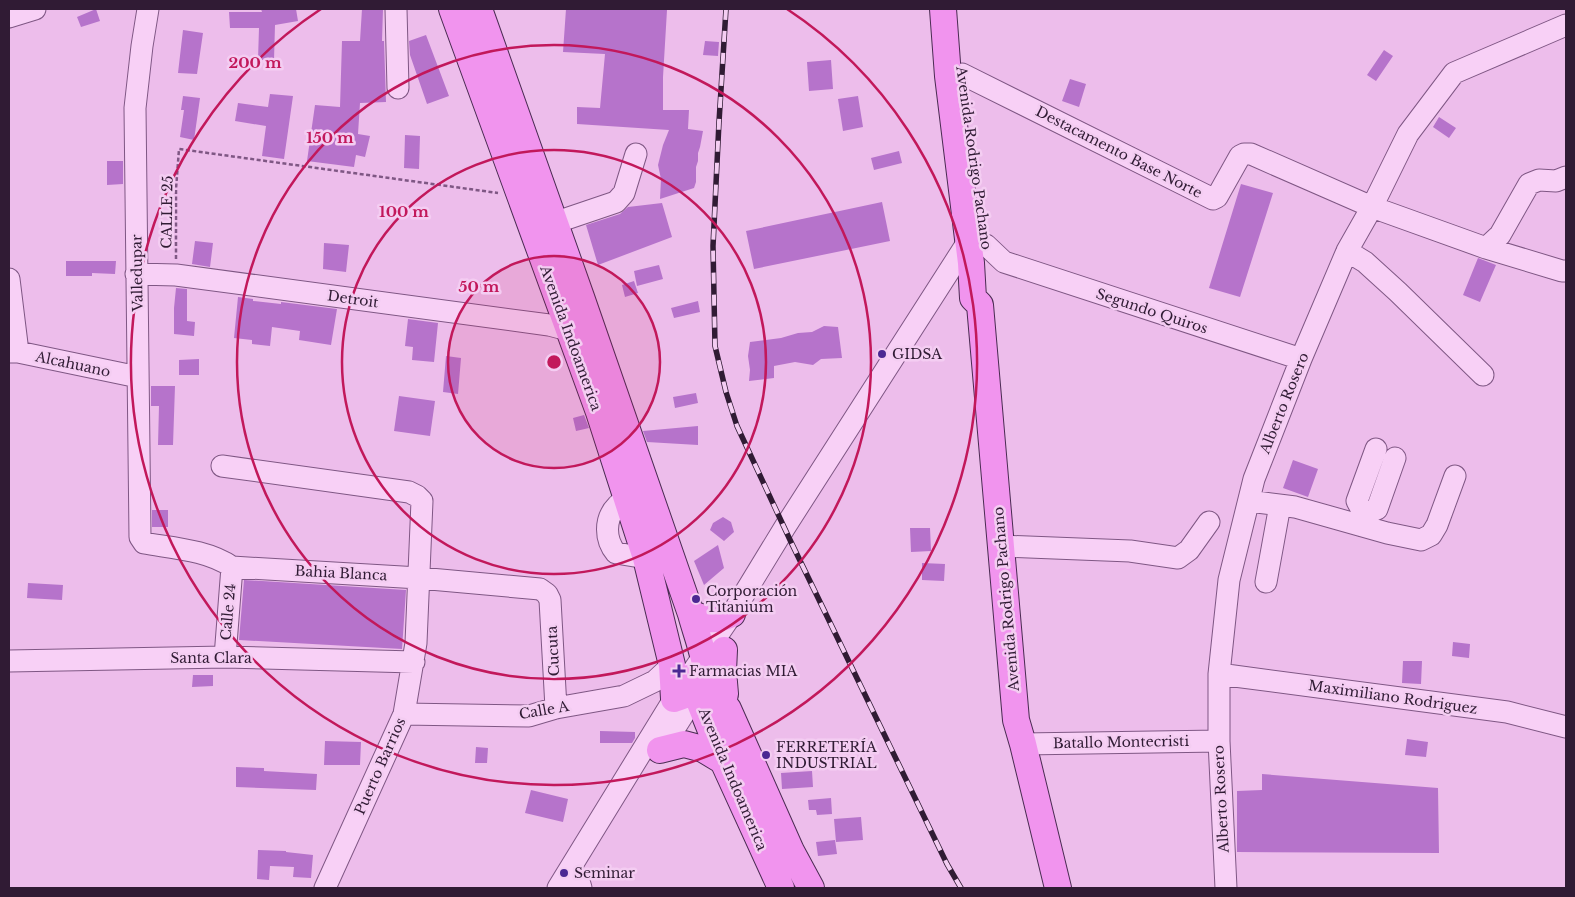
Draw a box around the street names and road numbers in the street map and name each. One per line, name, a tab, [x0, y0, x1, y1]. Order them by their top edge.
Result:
street label: Avenida Rodrigo Pachano	[952, 64, 996, 251]
street label: Destacamento Base Norte	[1033, 102, 1205, 202]
street label: CALLE 25	[157, 175, 177, 249]
street label: Valledupar	[127, 234, 147, 313]
street label: Avenida Indoamerica	[536, 262, 606, 413]
street label: Segundo Quiros	[1094, 284, 1210, 338]
street label: Detroit	[326, 287, 380, 312]
street label: Alcahuano	[33, 347, 112, 381]
street label: Alberto Rosero	[1255, 350, 1313, 457]
street label: Avenida Rodrigo Pachano	[989, 506, 1023, 693]
street label: Bahia Blanca	[294, 562, 388, 584]
street label: Calle 24	[217, 583, 239, 641]
street label: Cucuta	[543, 625, 563, 677]
street label: Santa Clara	[170, 649, 252, 667]
street label: Maximiliano Rodriguez	[1307, 676, 1479, 718]
street label: Calle A	[518, 697, 571, 723]
street label: Avenida Indoamerica	[694, 704, 771, 853]
street label: Puerto Barrios	[351, 715, 409, 817]
street label: Batallo Montecristi	[1053, 732, 1189, 752]
street label: Alberto Rosero	[1209, 745, 1233, 854]

